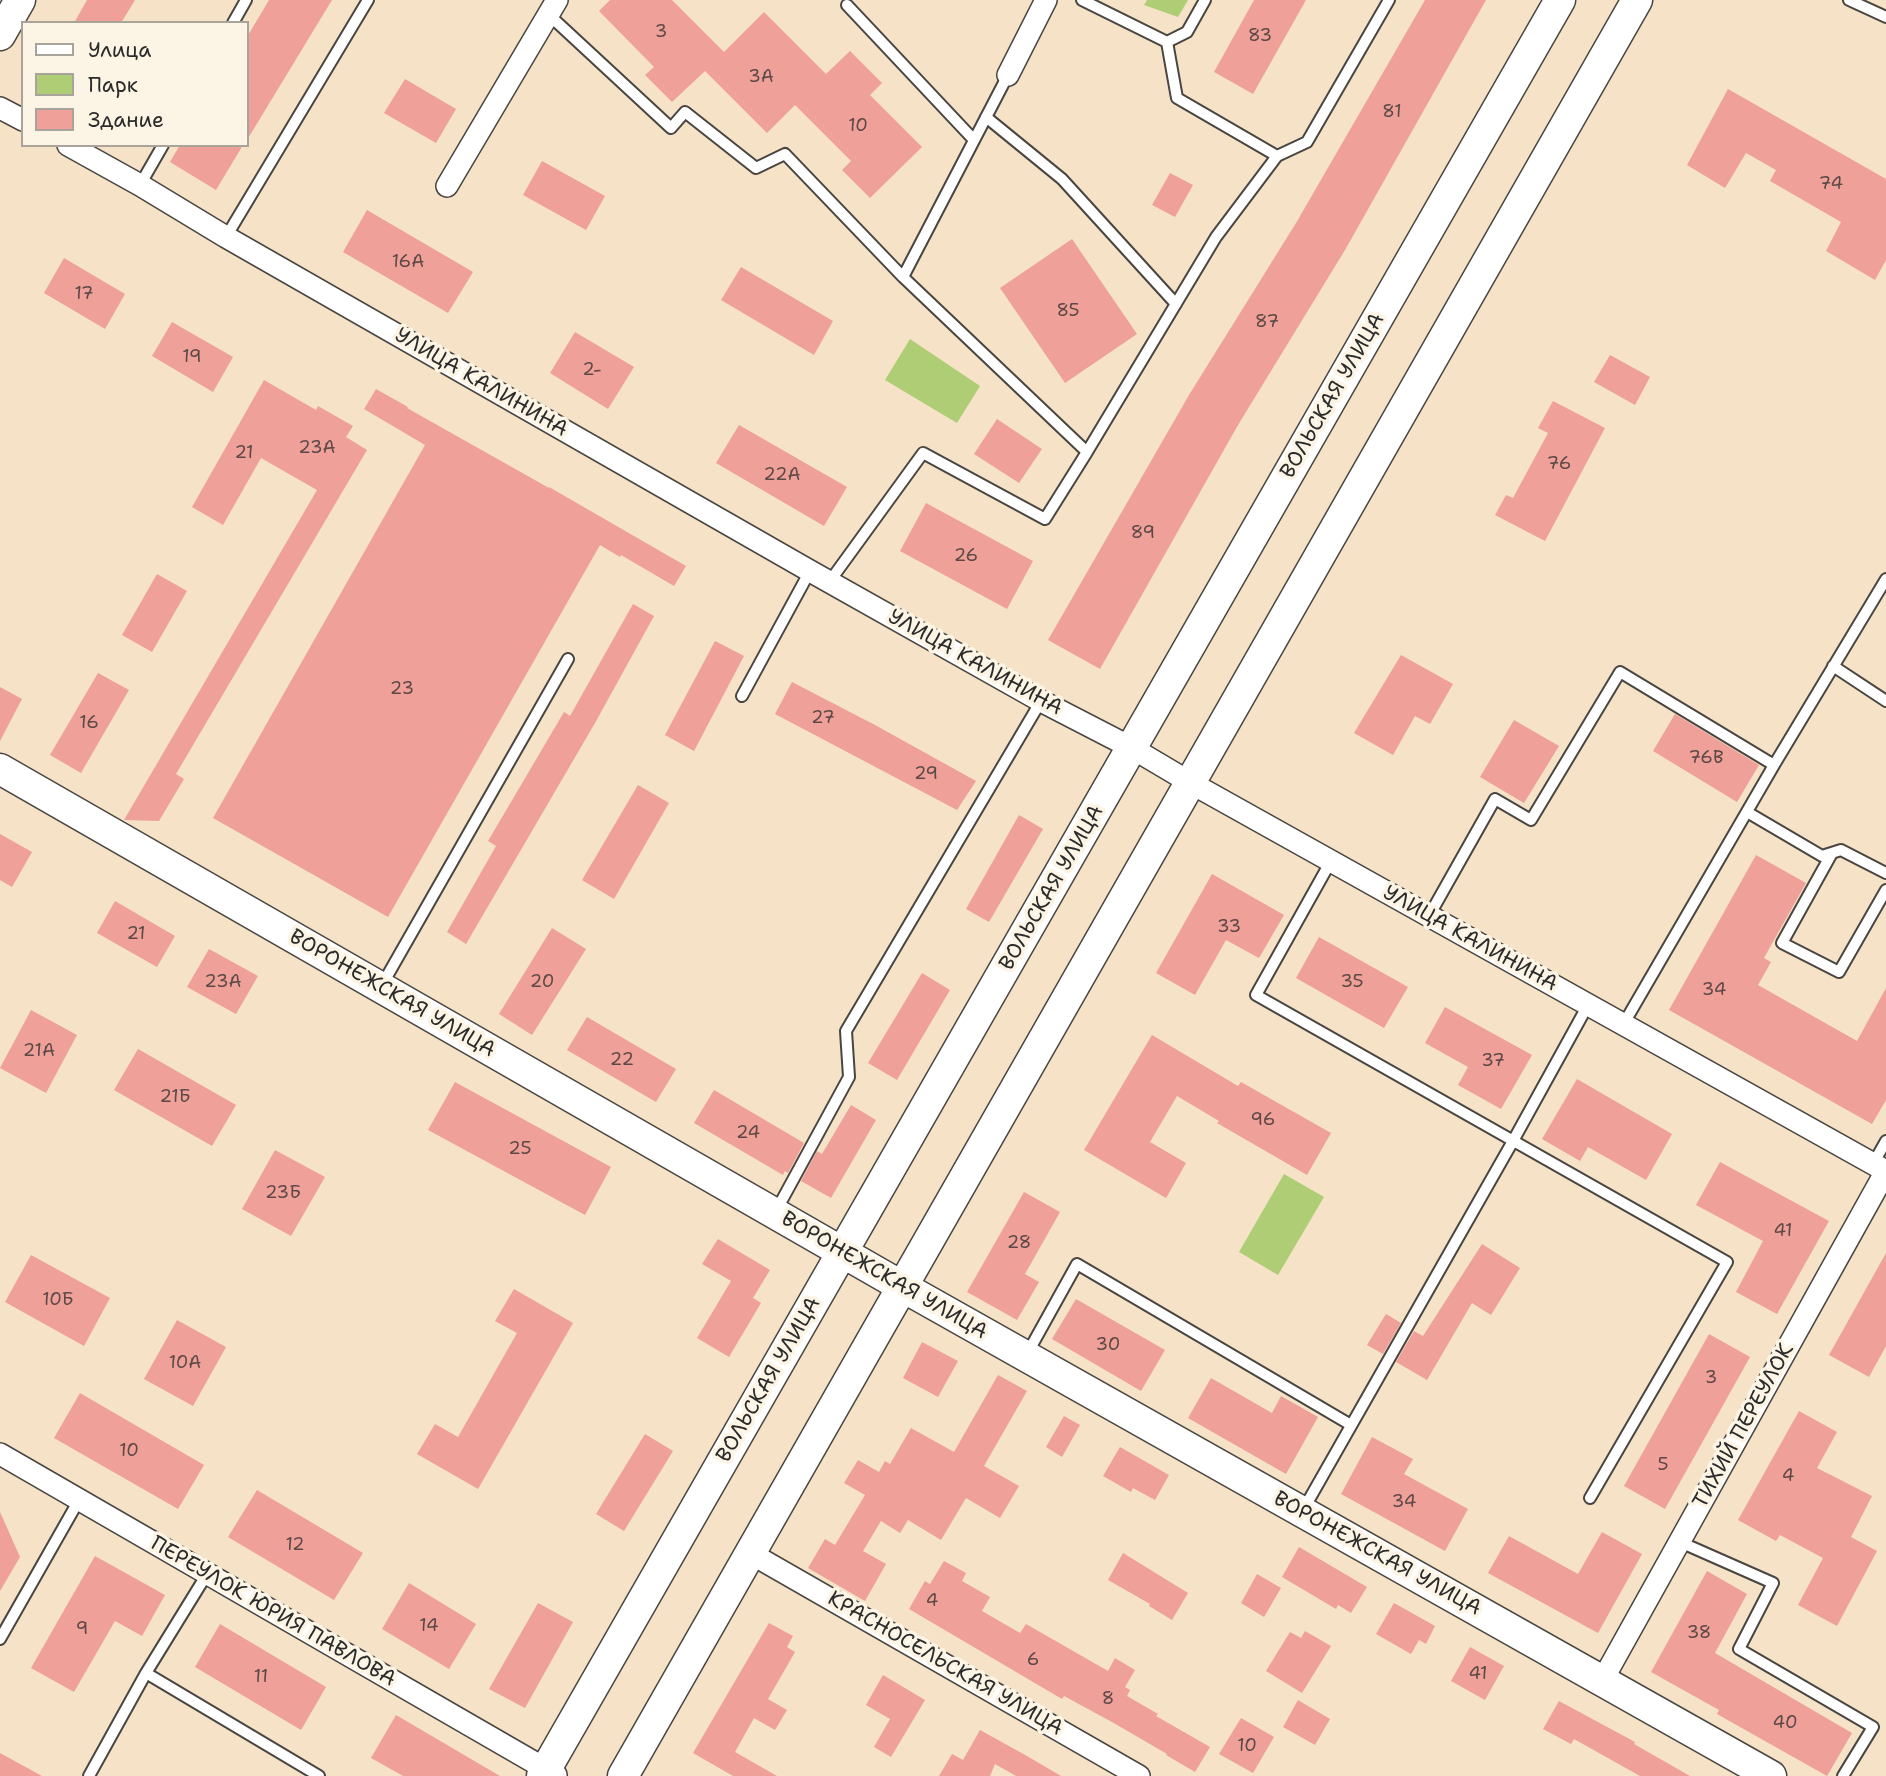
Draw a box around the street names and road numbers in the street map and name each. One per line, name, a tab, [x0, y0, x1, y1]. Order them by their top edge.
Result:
street label: ВОЛЬСКАЯ УЛИЦА	[1276, 309, 1390, 483]
street label: УЛИЦА КАЛИНИНА	[390, 323, 572, 443]
street label: УЛИЦА КАЛИНИНА	[883, 605, 1067, 721]
street label: ВОЛЬСКАЯ УЛИЦА	[995, 801, 1109, 975]
street label: УЛИЦА КАЛИНИНА	[1378, 881, 1562, 997]
street label: ВОРОНЕЖСКАЯ УЛИЦА	[285, 925, 499, 1063]
street label: ВОРОНЕЖСКАЯ УЛИЦА	[777, 1207, 991, 1345]
street label: ВОЛЬСКАЯ УЛИЦА	[712, 1293, 826, 1467]
street label: ТИХИЙ ПЕРЕУЛОК	[1688, 1339, 1800, 1513]
street label: ВОРОНЕЖСКАЯ УЛИЦА	[1269, 1486, 1485, 1622]
street label: ПЕРЕУЛОК ЮРИЯ ПАВЛОВА	[146, 1531, 400, 1693]
street label: КРАСНОСЕЛЬСКАЯ УЛИЦА	[823, 1586, 1067, 1742]

